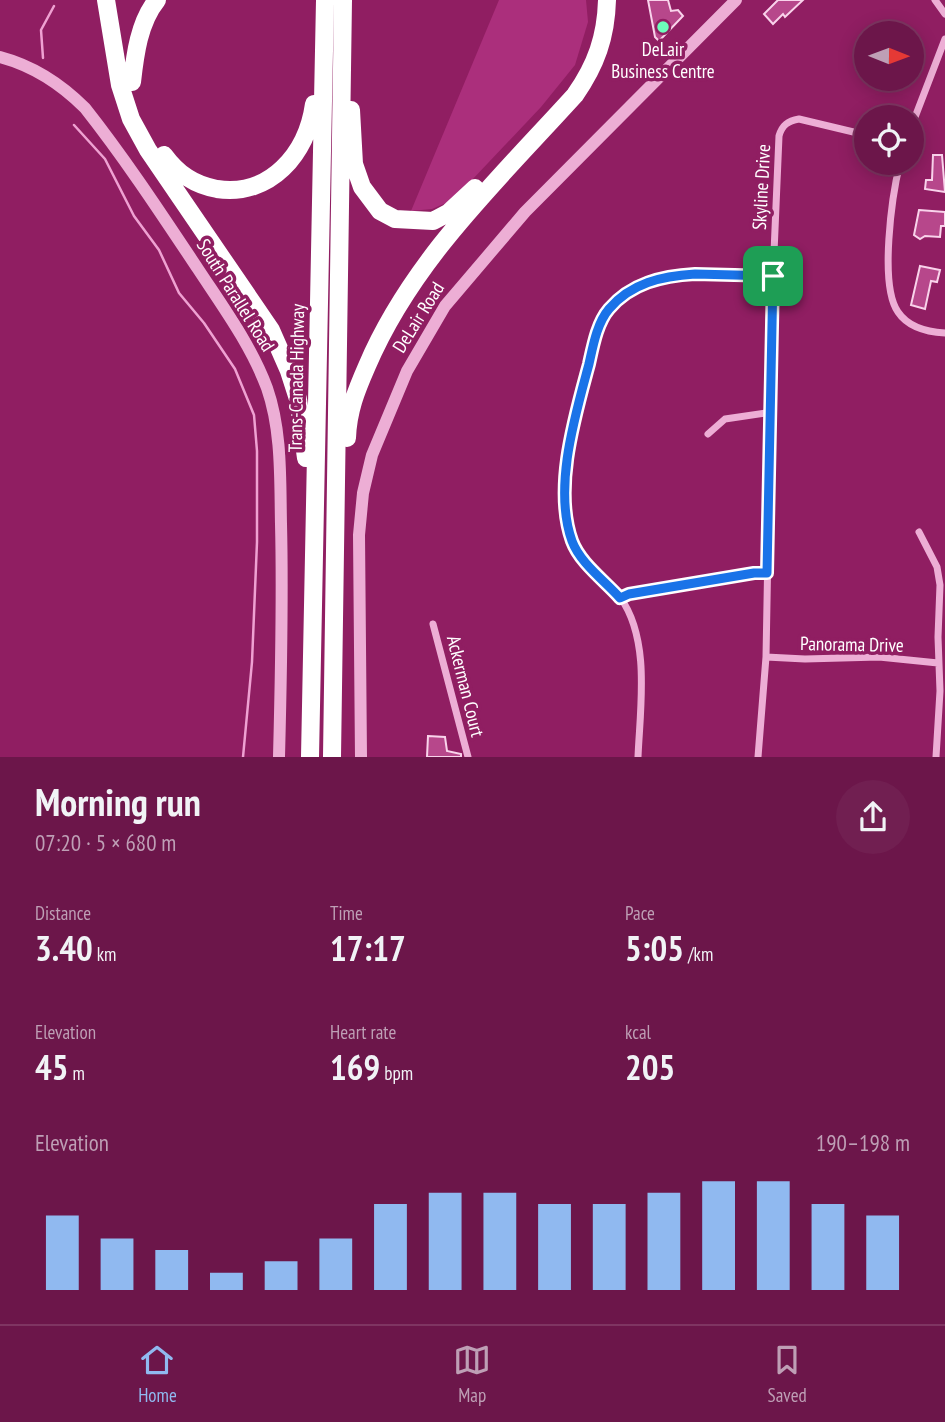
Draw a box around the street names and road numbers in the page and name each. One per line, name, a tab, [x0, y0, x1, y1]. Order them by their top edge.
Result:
street label: Skyline Drive	[747, 143, 775, 231]
street label: South Parallel Road	[192, 234, 280, 356]
street label: DeLair Road	[387, 277, 449, 357]
street label: Trans-Canada Highway	[283, 303, 309, 453]
street label: Panorama Drive	[800, 631, 904, 657]
street label: Ackerman Court	[442, 633, 490, 740]

